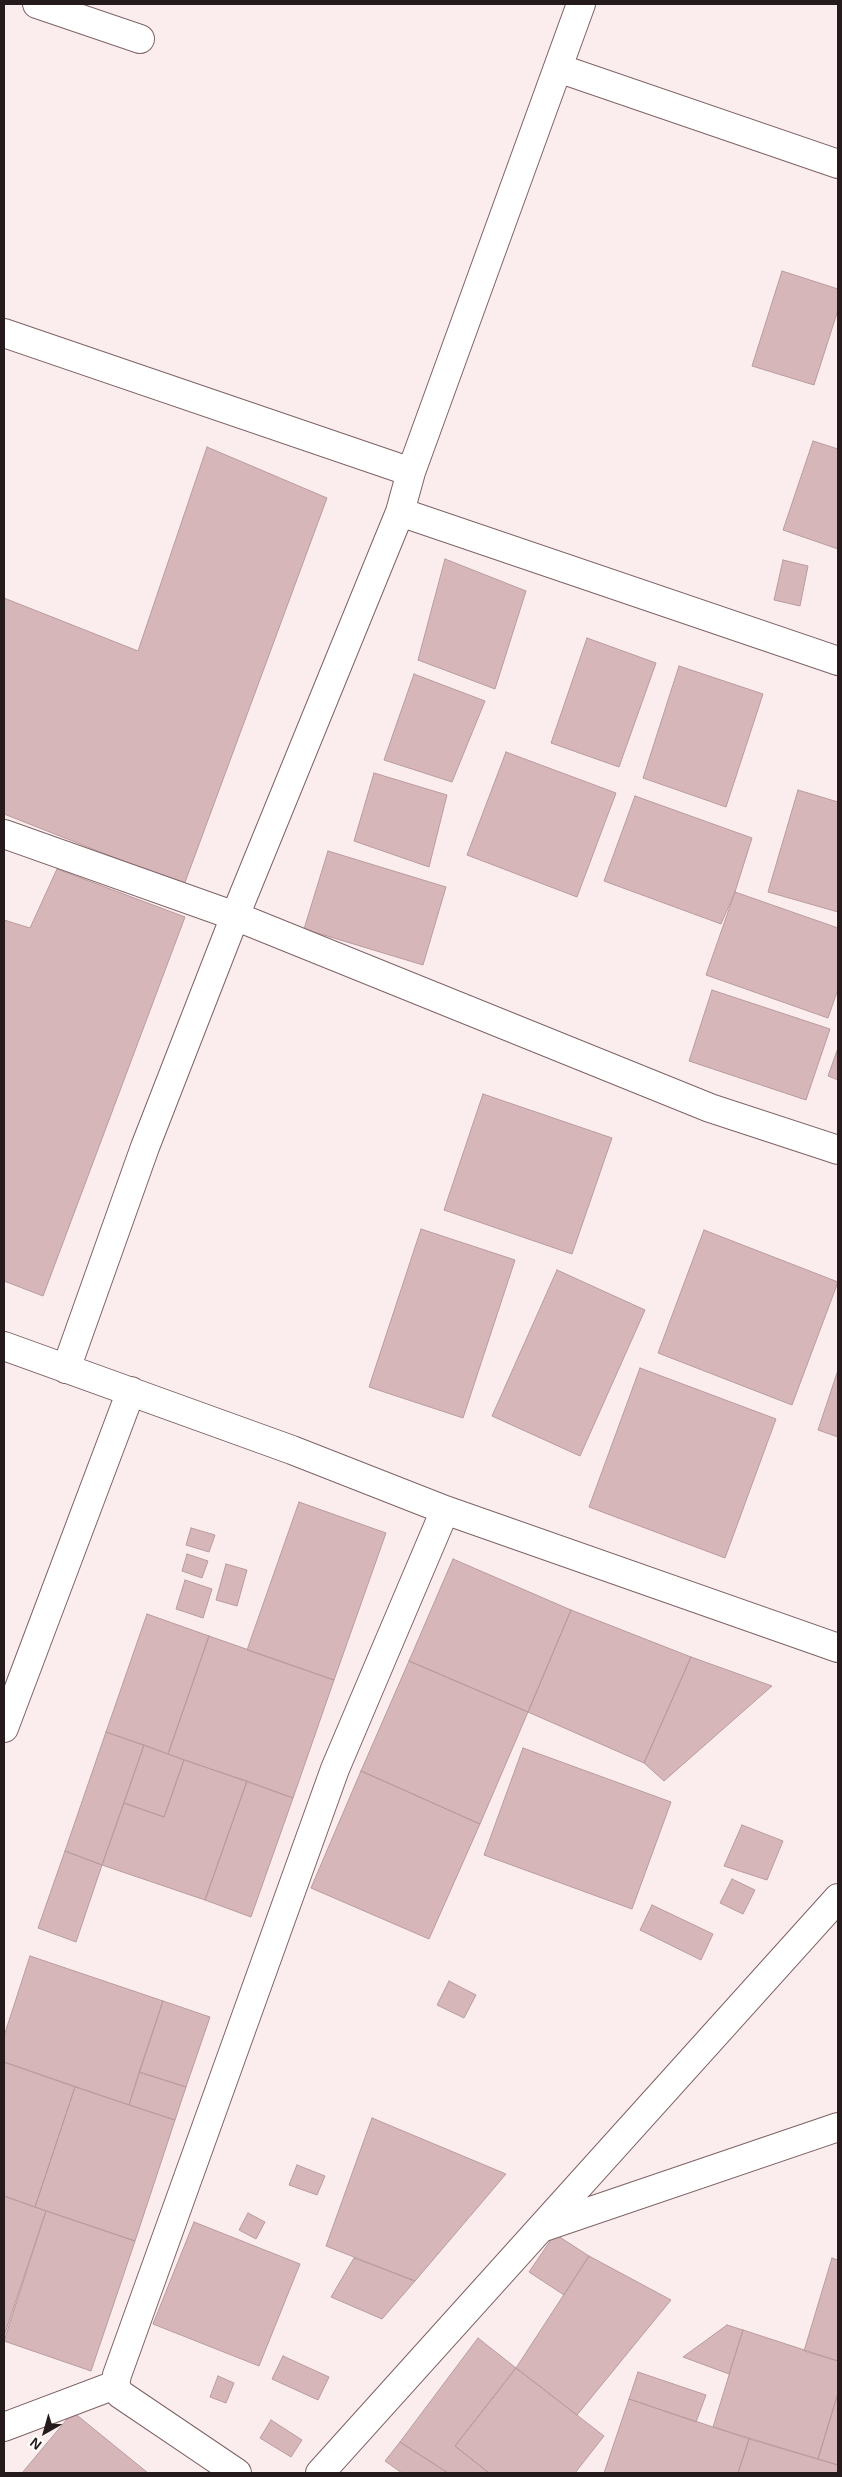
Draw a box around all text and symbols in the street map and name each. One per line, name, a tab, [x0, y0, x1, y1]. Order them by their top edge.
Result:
north arrow	[20, 2407, 70, 2457]
text: N	[27, 2434, 45, 2453]

